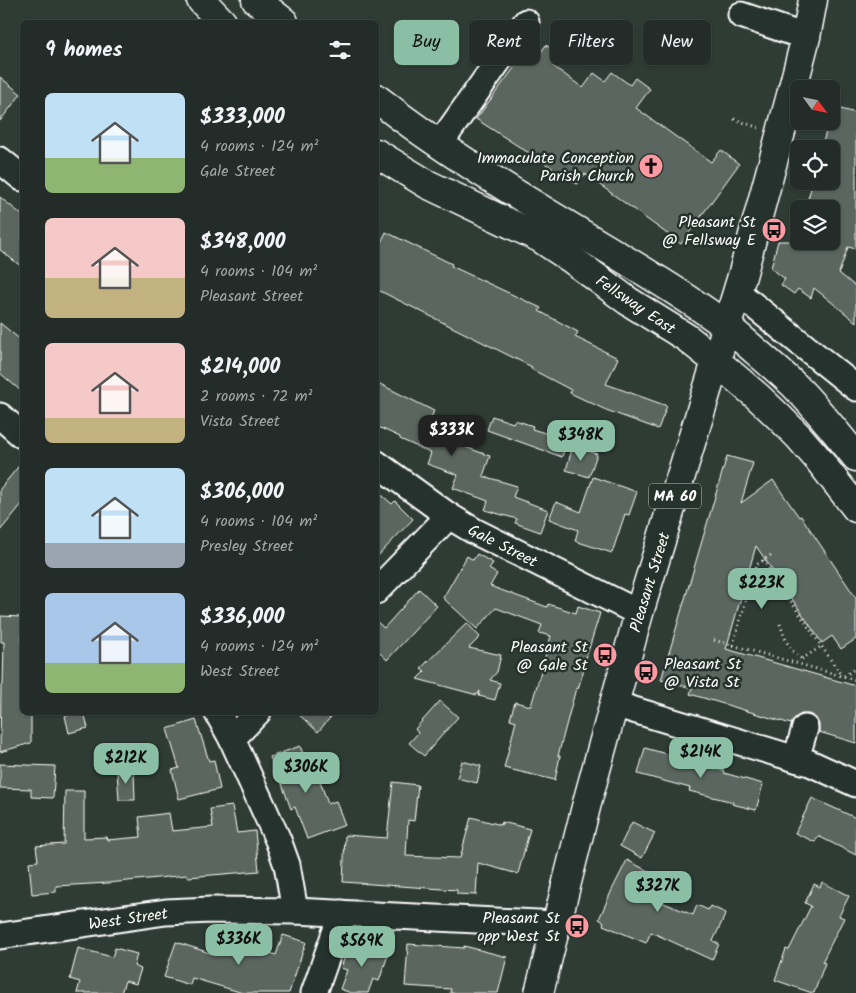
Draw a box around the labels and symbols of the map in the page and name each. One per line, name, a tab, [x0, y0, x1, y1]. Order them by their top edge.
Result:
north arrow	[790, 80, 840, 130]
place label: Immaculate Conception Parish Church	[477, 146, 634, 189]
church icon: Immaculate Conception Parish Church	[638, 153, 664, 179]
place label: Pleasant St @ Fellsway E	[662, 210, 757, 253]
bus stop icon: Pleasant St @ Fellsway E	[761, 217, 787, 243]
street label: Fellsway East	[590, 269, 681, 342]
pin: $333K	[417, 414, 487, 457]
pin: $348K	[546, 420, 616, 462]
road number: MA 60	[649, 484, 701, 508]
street label: Gale Street	[463, 518, 542, 575]
street label: Pleasant Street	[623, 529, 678, 636]
pin: $223K	[727, 568, 797, 610]
place label: Pleasant St @ Gale St	[511, 635, 589, 678]
bus stop icon: Pleasant St @ Gale St	[592, 642, 618, 668]
place label: Pleasant St @ Vista St	[664, 652, 742, 695]
bus stop icon: Pleasant St @ Vista St	[633, 659, 659, 685]
pin: $214K	[666, 736, 736, 779]
pin: $212K	[91, 742, 161, 785]
pin: $306K	[271, 752, 341, 794]
pin: $327K	[623, 870, 693, 913]
street label: West Street	[87, 901, 170, 937]
place label: Pleasant St opp West St	[477, 906, 561, 949]
bus stop icon: Pleasant St opp West St	[564, 913, 590, 939]
pin: $336K	[204, 924, 274, 966]
pin: $569K	[327, 926, 397, 968]

